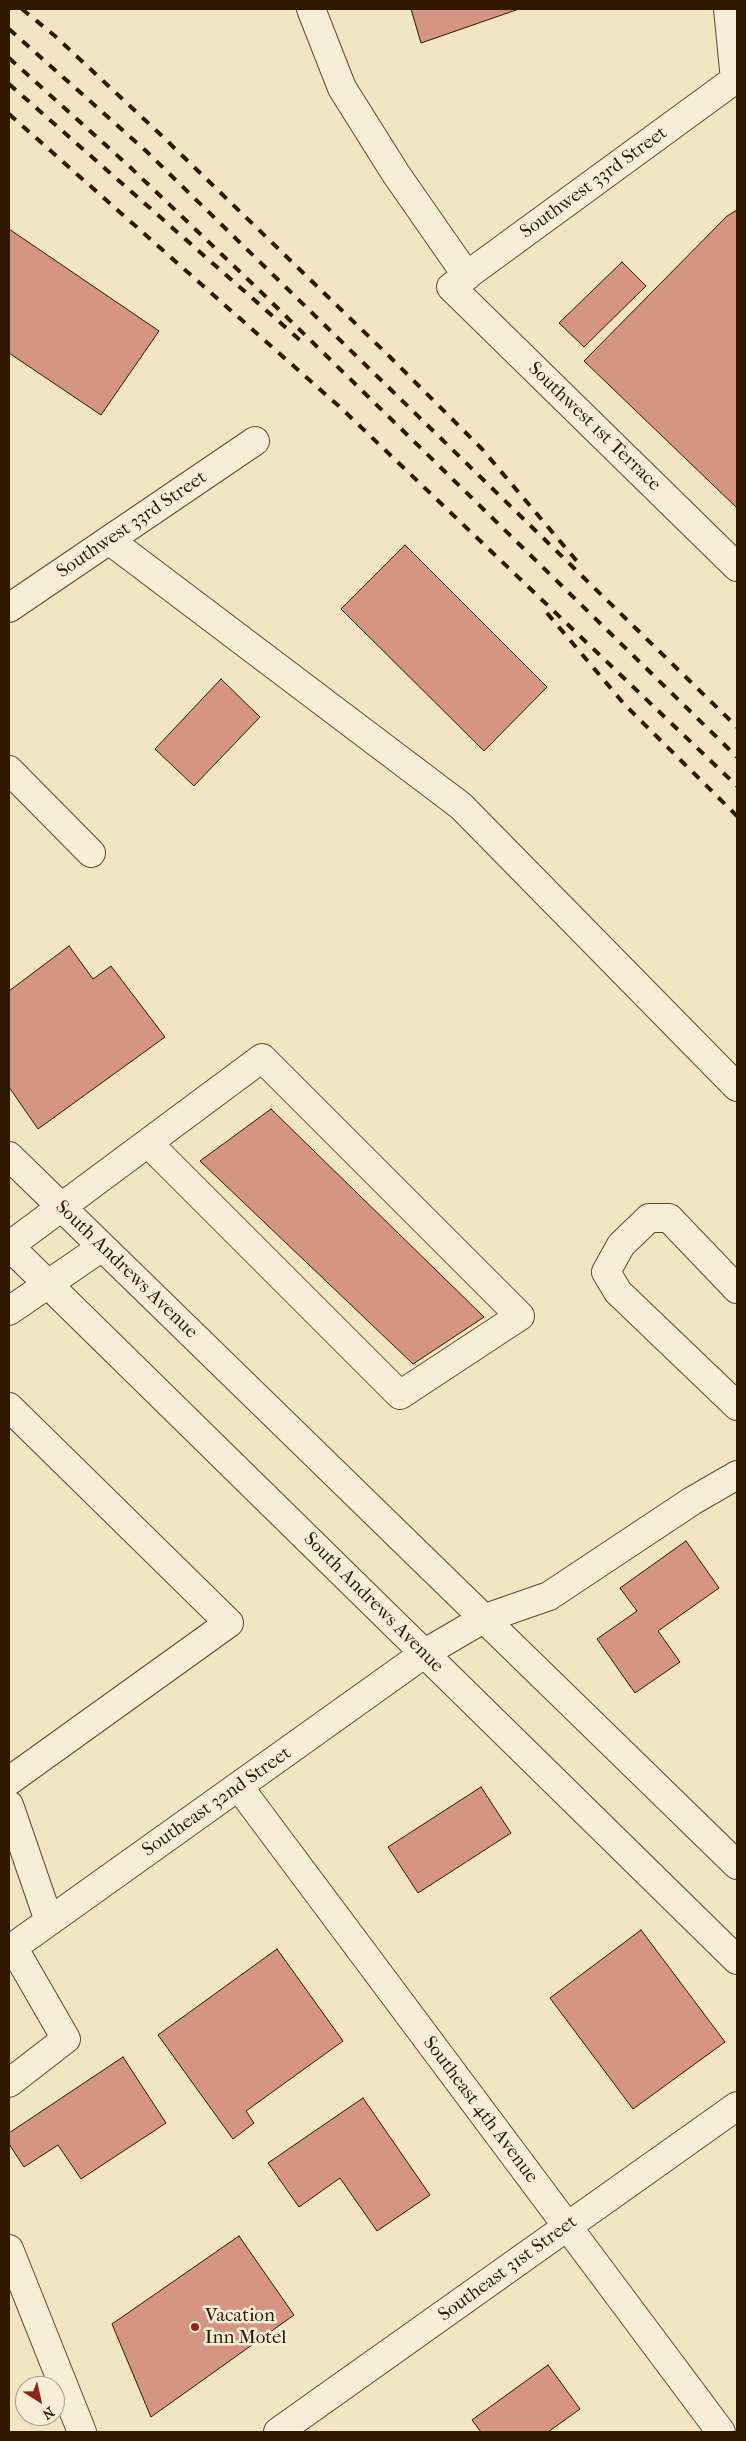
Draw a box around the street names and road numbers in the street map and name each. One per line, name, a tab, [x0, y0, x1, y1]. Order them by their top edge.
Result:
street label: Southwest 33rd Street	[516, 122, 672, 244]
street label: Southwest 1st Terrace	[523, 358, 665, 496]
street label: Southwest 33rd Street	[53, 466, 211, 584]
street label: South Andrews Avenue	[50, 1196, 202, 1344]
street label: South Andrews Avenue	[298, 1528, 448, 1678]
street label: Southeast 32nd Street	[138, 1742, 296, 1862]
street label: Southeast 4th Avenue	[418, 2032, 542, 2188]
street label: Southeast 31st Street	[434, 2211, 582, 2327]

